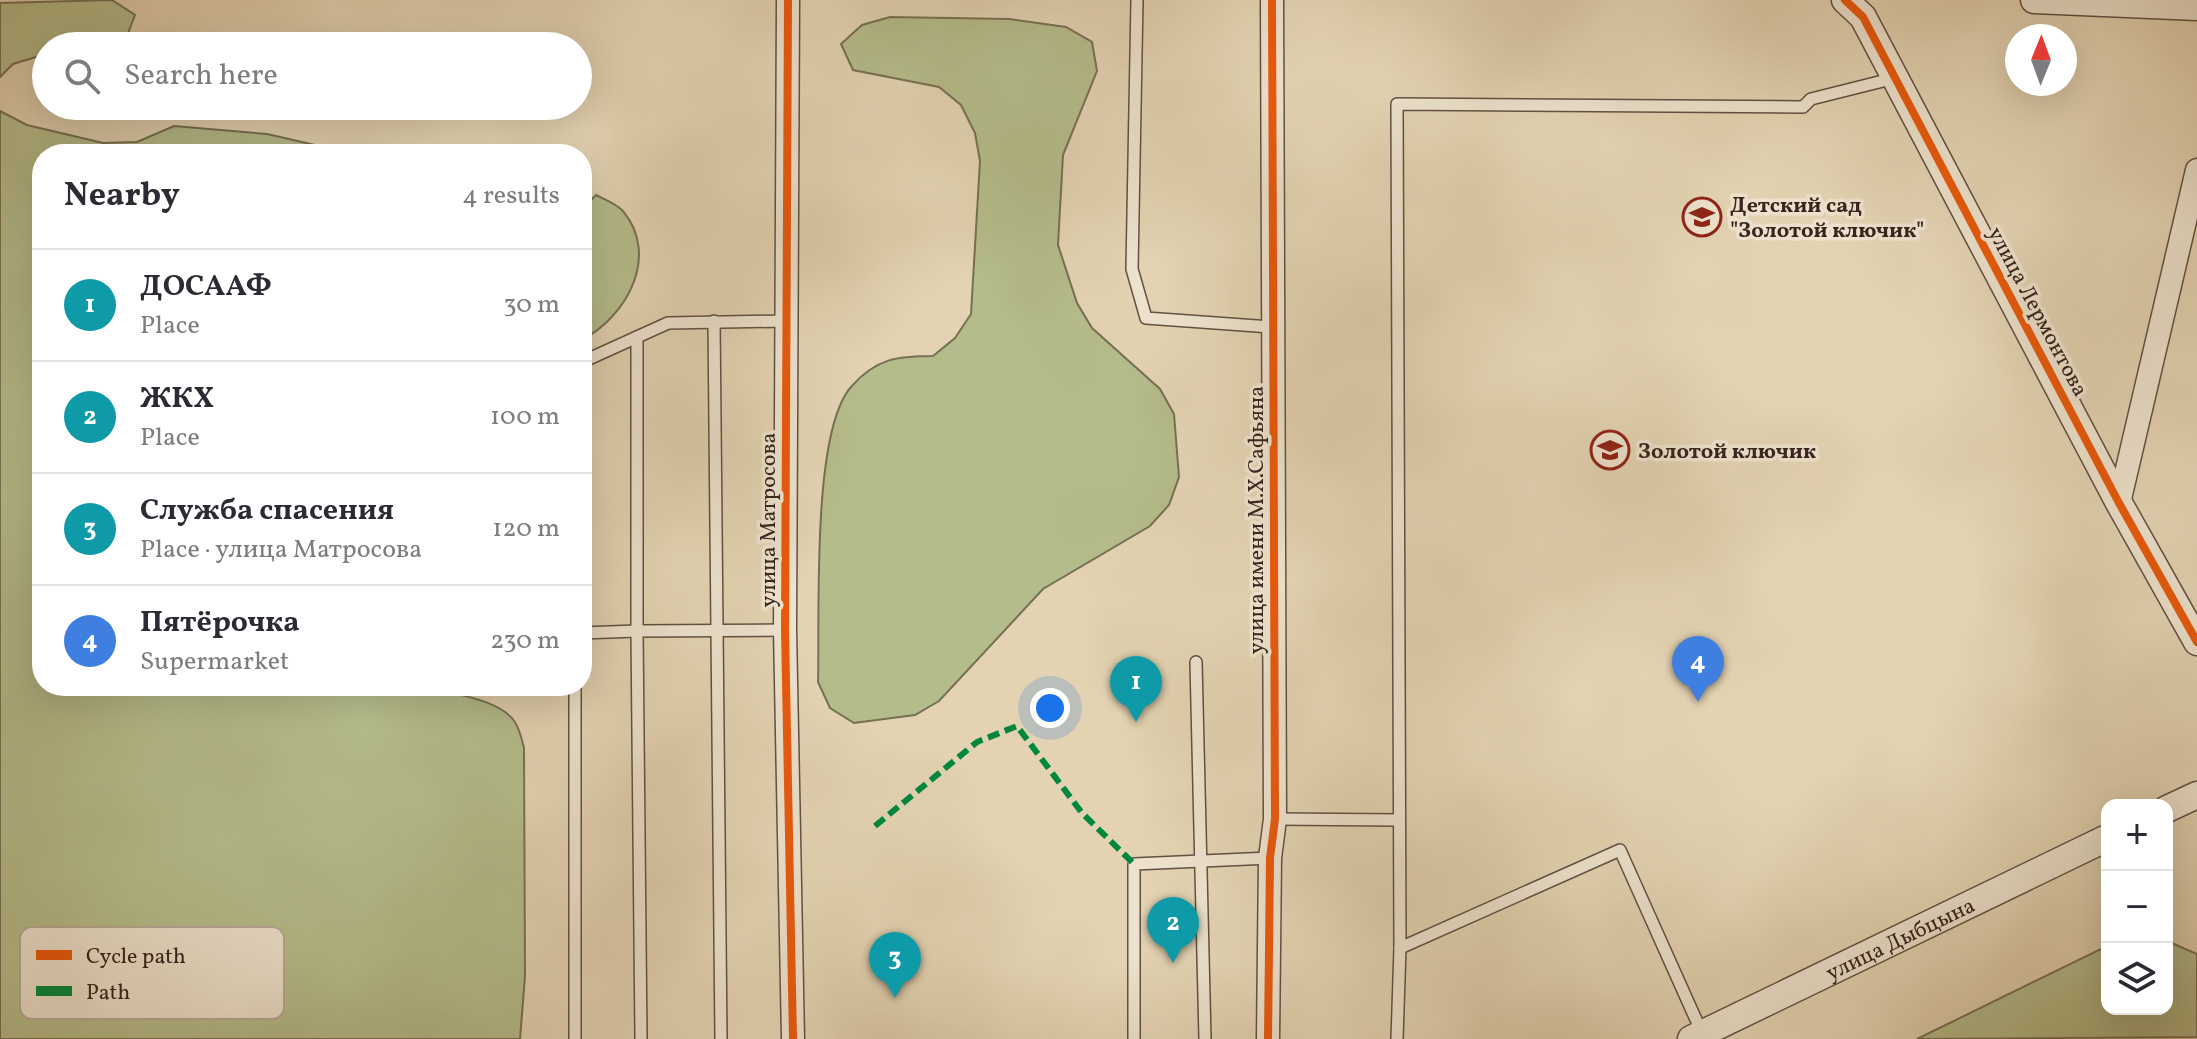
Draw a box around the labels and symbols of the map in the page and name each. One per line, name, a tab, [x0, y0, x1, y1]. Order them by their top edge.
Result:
north arrow	[2005, 24, 2077, 96]
place label: Детский сад "Золотой ключик"	[1730, 191, 1924, 247]
school or university icon: Детский сад "Золотой ключик"	[1681, 196, 1723, 238]
street label: улица Лермонтова	[1979, 222, 2095, 403]
street label: улица имени М.Х.Сафьяна	[1242, 386, 1273, 654]
school or university icon: Золотой ключик	[1589, 429, 1631, 471]
street label: улица Матросова	[754, 432, 785, 608]
place label: Золотой ключик	[1638, 437, 1816, 468]
pin: 4	[1672, 636, 1724, 702]
pin: 1	[1110, 656, 1162, 722]
your location	[1030, 688, 1070, 728]
street label: улица Дыбцына	[1821, 891, 1981, 990]
pin: 2	[1147, 897, 1199, 963]
legend	[20, 927, 284, 1019]
pin: 3	[869, 932, 921, 998]
text: Cycle path	[86, 942, 186, 973]
text: Path	[86, 978, 130, 1009]

